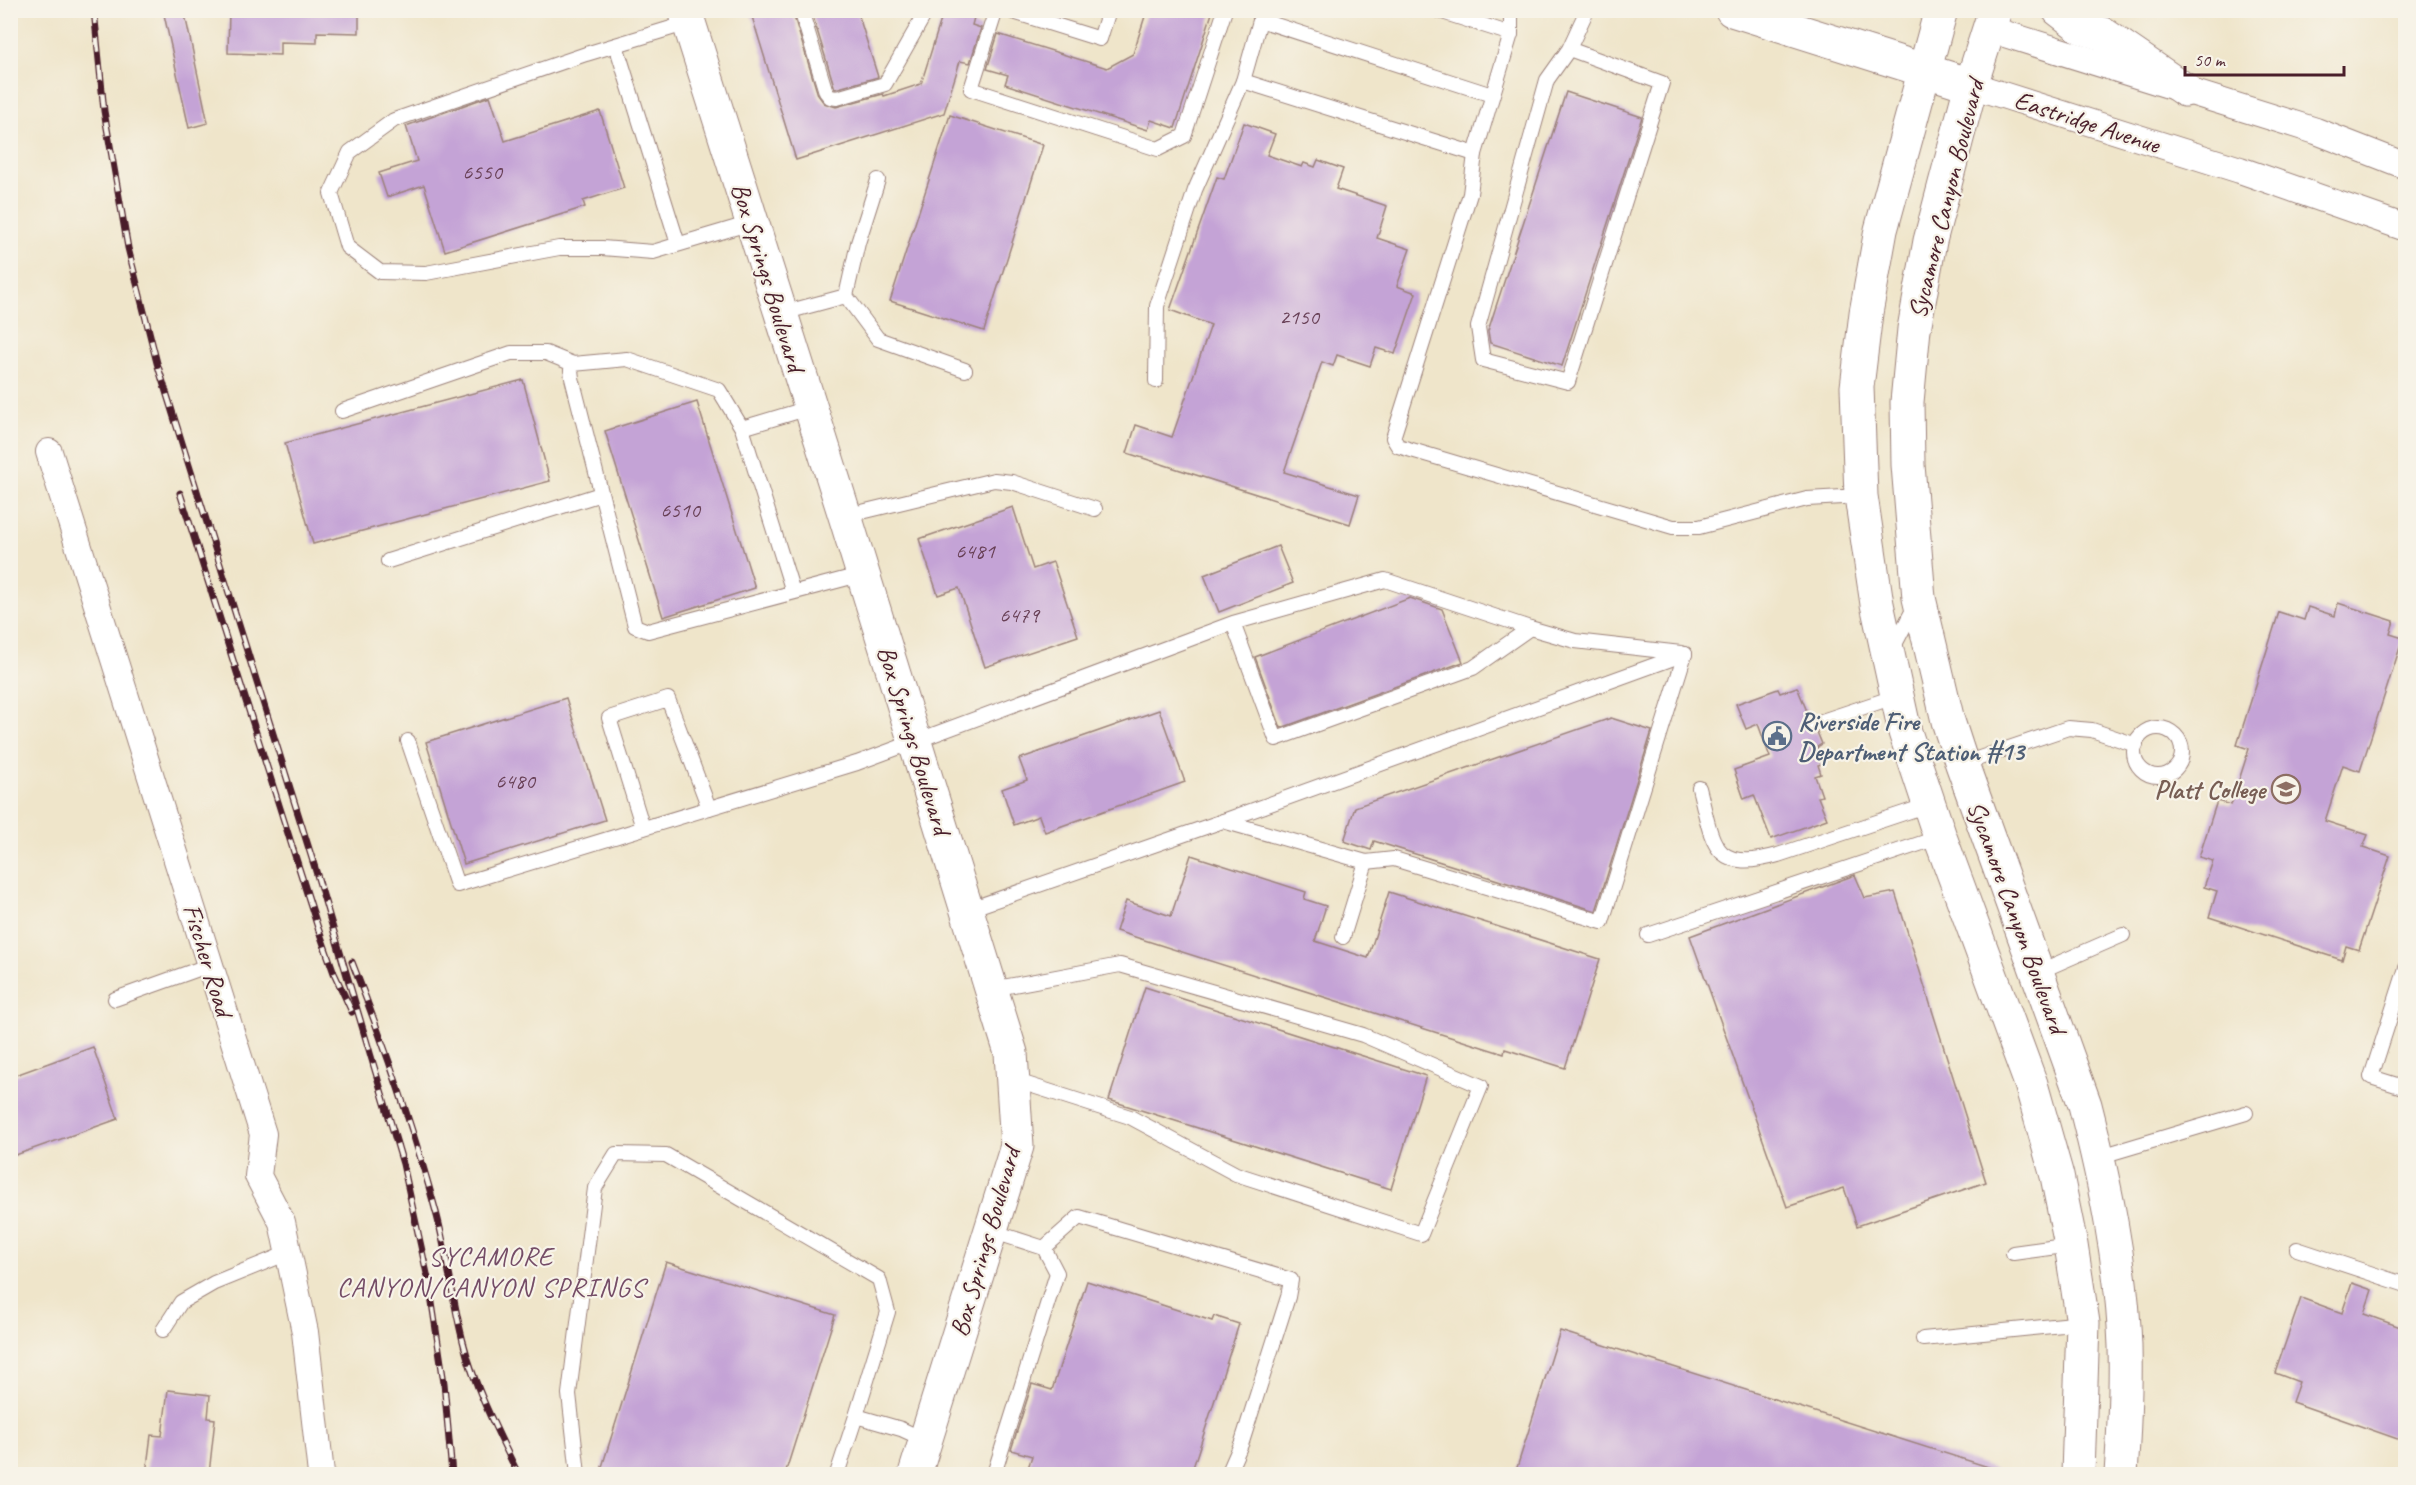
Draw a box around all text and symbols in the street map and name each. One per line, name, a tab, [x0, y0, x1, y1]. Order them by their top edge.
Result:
scale bar	[2185, 39, 2344, 77]
text: 50 m	[2194, 49, 2227, 71]
street label: Sycamore Canyon Boulevard	[1900, 73, 1993, 322]
street label: Eastridge Avenue	[2010, 83, 2165, 161]
house number: 6550	[462, 158, 504, 186]
street label: Box Springs Boulevard	[724, 179, 813, 379]
house number: 2150	[1279, 303, 1321, 331]
house number: 6510	[660, 496, 702, 524]
house number: 6481	[955, 537, 996, 565]
house number: 6479	[999, 601, 1041, 629]
street label: Box Springs Boulevard	[870, 642, 959, 842]
place label: Riverside Fire Department Station #13	[1798, 705, 2026, 768]
public building icon: Riverside Fire Department Station #13	[1761, 720, 1793, 752]
house number: 6480	[495, 767, 537, 795]
place label: Platt College	[2155, 773, 2267, 806]
school or university icon: Platt College	[2270, 773, 2302, 805]
street label: Sycamore Canyon Boulevard	[1960, 796, 2076, 1041]
street label: Fischer Road	[175, 900, 242, 1024]
street label: Box Springs Boulevard	[942, 1140, 1029, 1340]
district label: SYCAMORE CANYON/CANYON SPRINGS	[337, 1239, 649, 1304]

